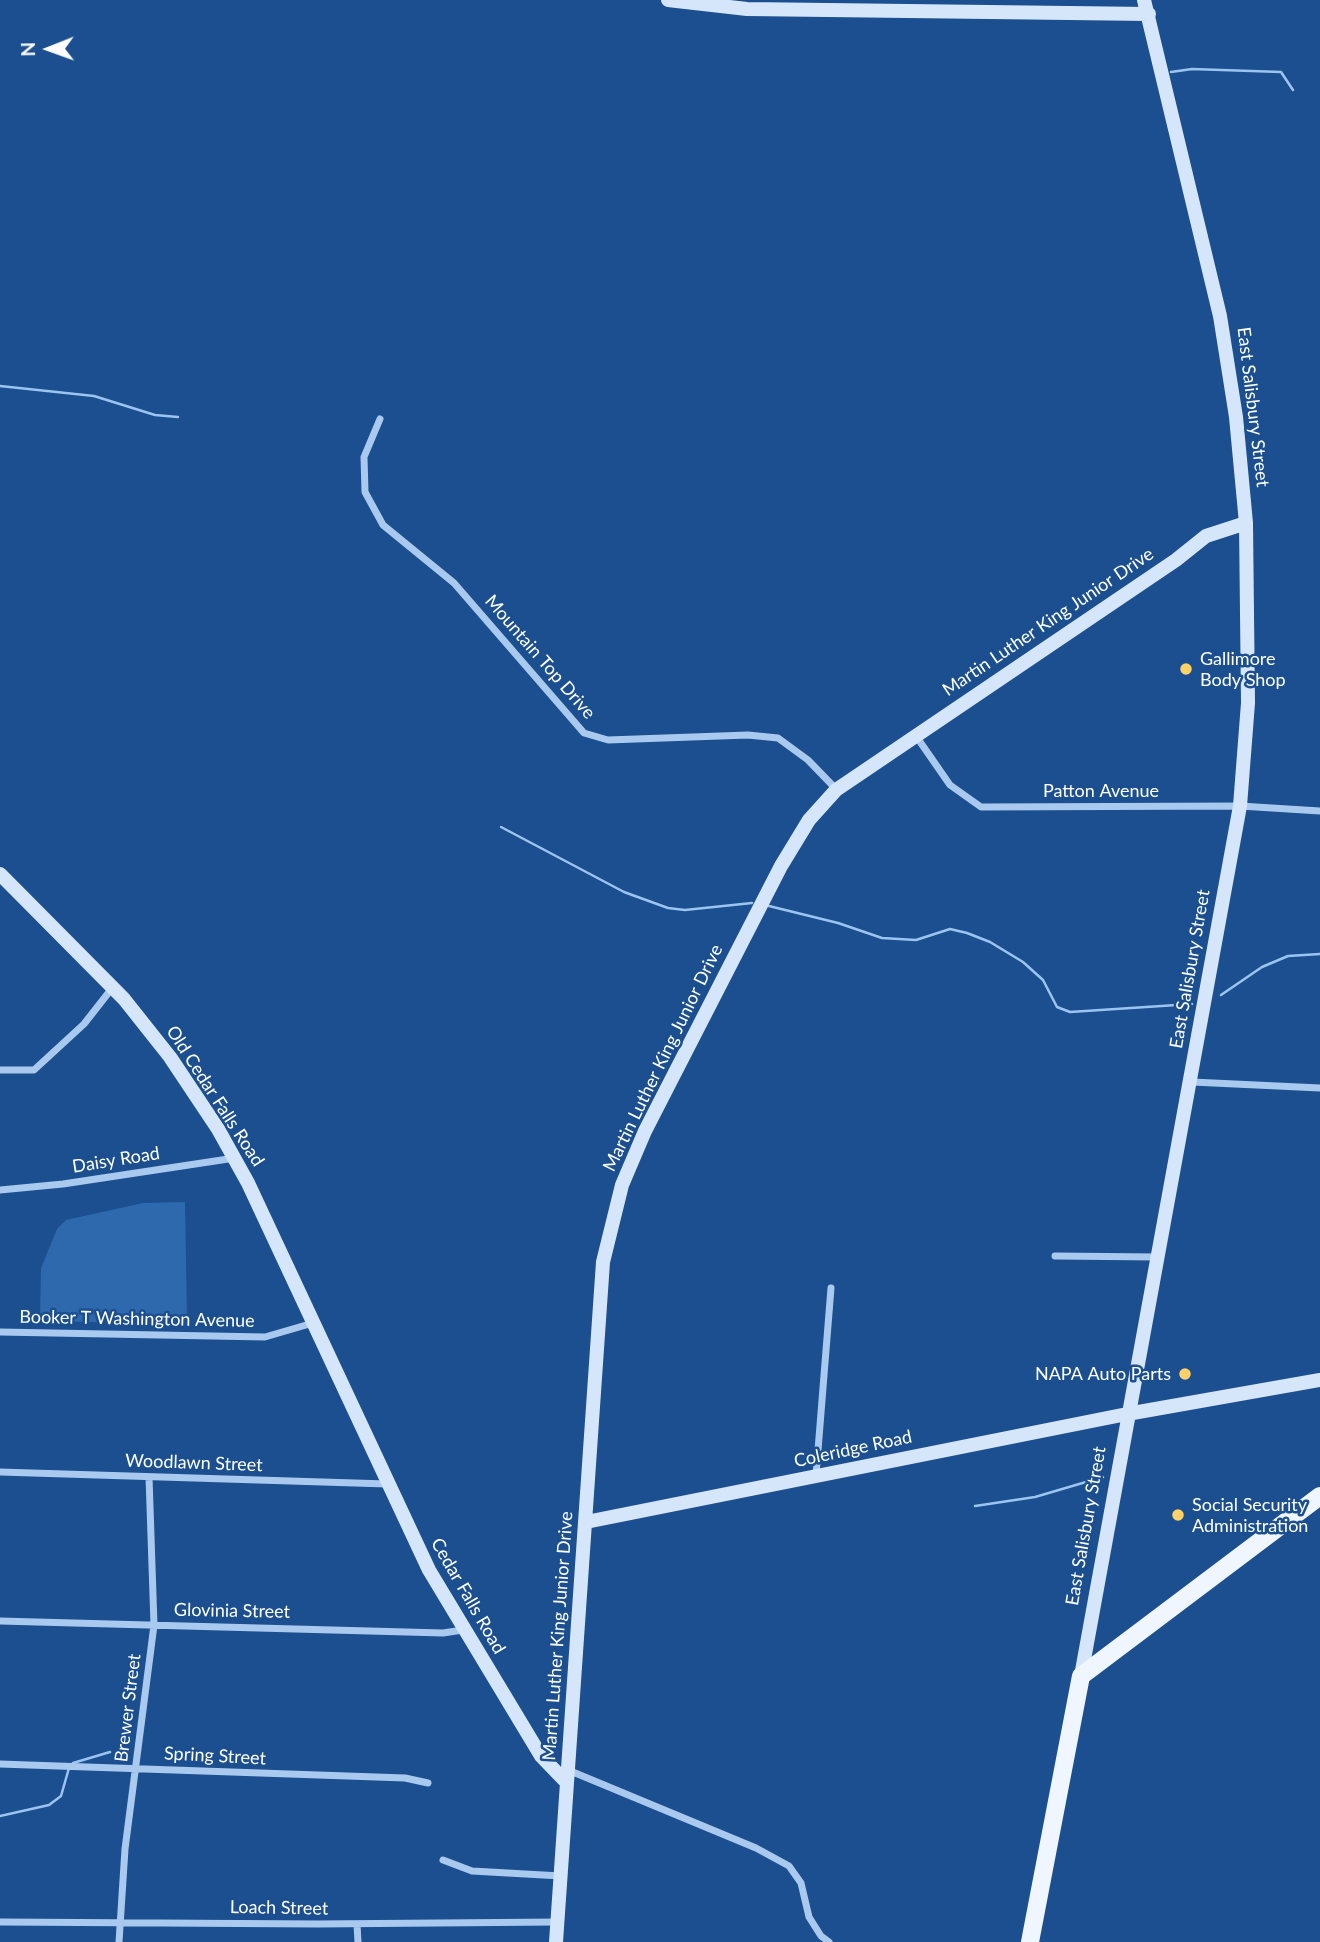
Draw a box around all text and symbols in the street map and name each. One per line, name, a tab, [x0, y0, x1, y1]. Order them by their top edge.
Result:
north arrow	[14, 14, 84, 84]
text: N	[16, 42, 39, 57]
street label: East Salisbury Street	[1232, 326, 1274, 488]
street label: Martin Luther King Junior Drive	[938, 543, 1158, 701]
street label: Mountain Top Drive	[480, 591, 600, 723]
place label: Gallimore Body Shop	[1200, 648, 1286, 690]
marker: Gallimore Body Shop	[1178, 661, 1194, 677]
street label: Patton Avenue	[1043, 780, 1159, 802]
street label: East Salisbury Street	[1165, 888, 1215, 1050]
street label: Martin Luther King Junior Drive	[599, 941, 727, 1175]
street label: Old Cedar Falls Road	[161, 1022, 269, 1170]
street label: Daisy Road	[71, 1142, 161, 1178]
street label: Booker T Washington Avenue	[19, 1306, 255, 1332]
place label: NAPA Auto Parts	[1035, 1363, 1171, 1385]
marker: NAPA Auto Parts	[1177, 1366, 1193, 1382]
street label: Coleridge Road	[792, 1426, 914, 1472]
street label: East Salisbury Street	[1061, 1445, 1111, 1607]
street label: Woodlawn Street	[125, 1450, 263, 1476]
place label: Social Security Administration	[1192, 1494, 1308, 1536]
marker: Social Security Administration	[1170, 1507, 1186, 1523]
street label: Martin Luther King Junior Drive	[539, 1511, 577, 1761]
street label: Cedar Falls Road	[426, 1534, 510, 1658]
street label: Glovinia Street	[174, 1599, 290, 1623]
street label: Brewer Street	[111, 1653, 145, 1763]
street label: Spring Street	[164, 1743, 266, 1769]
street label: Loach Street	[230, 1896, 328, 1920]

